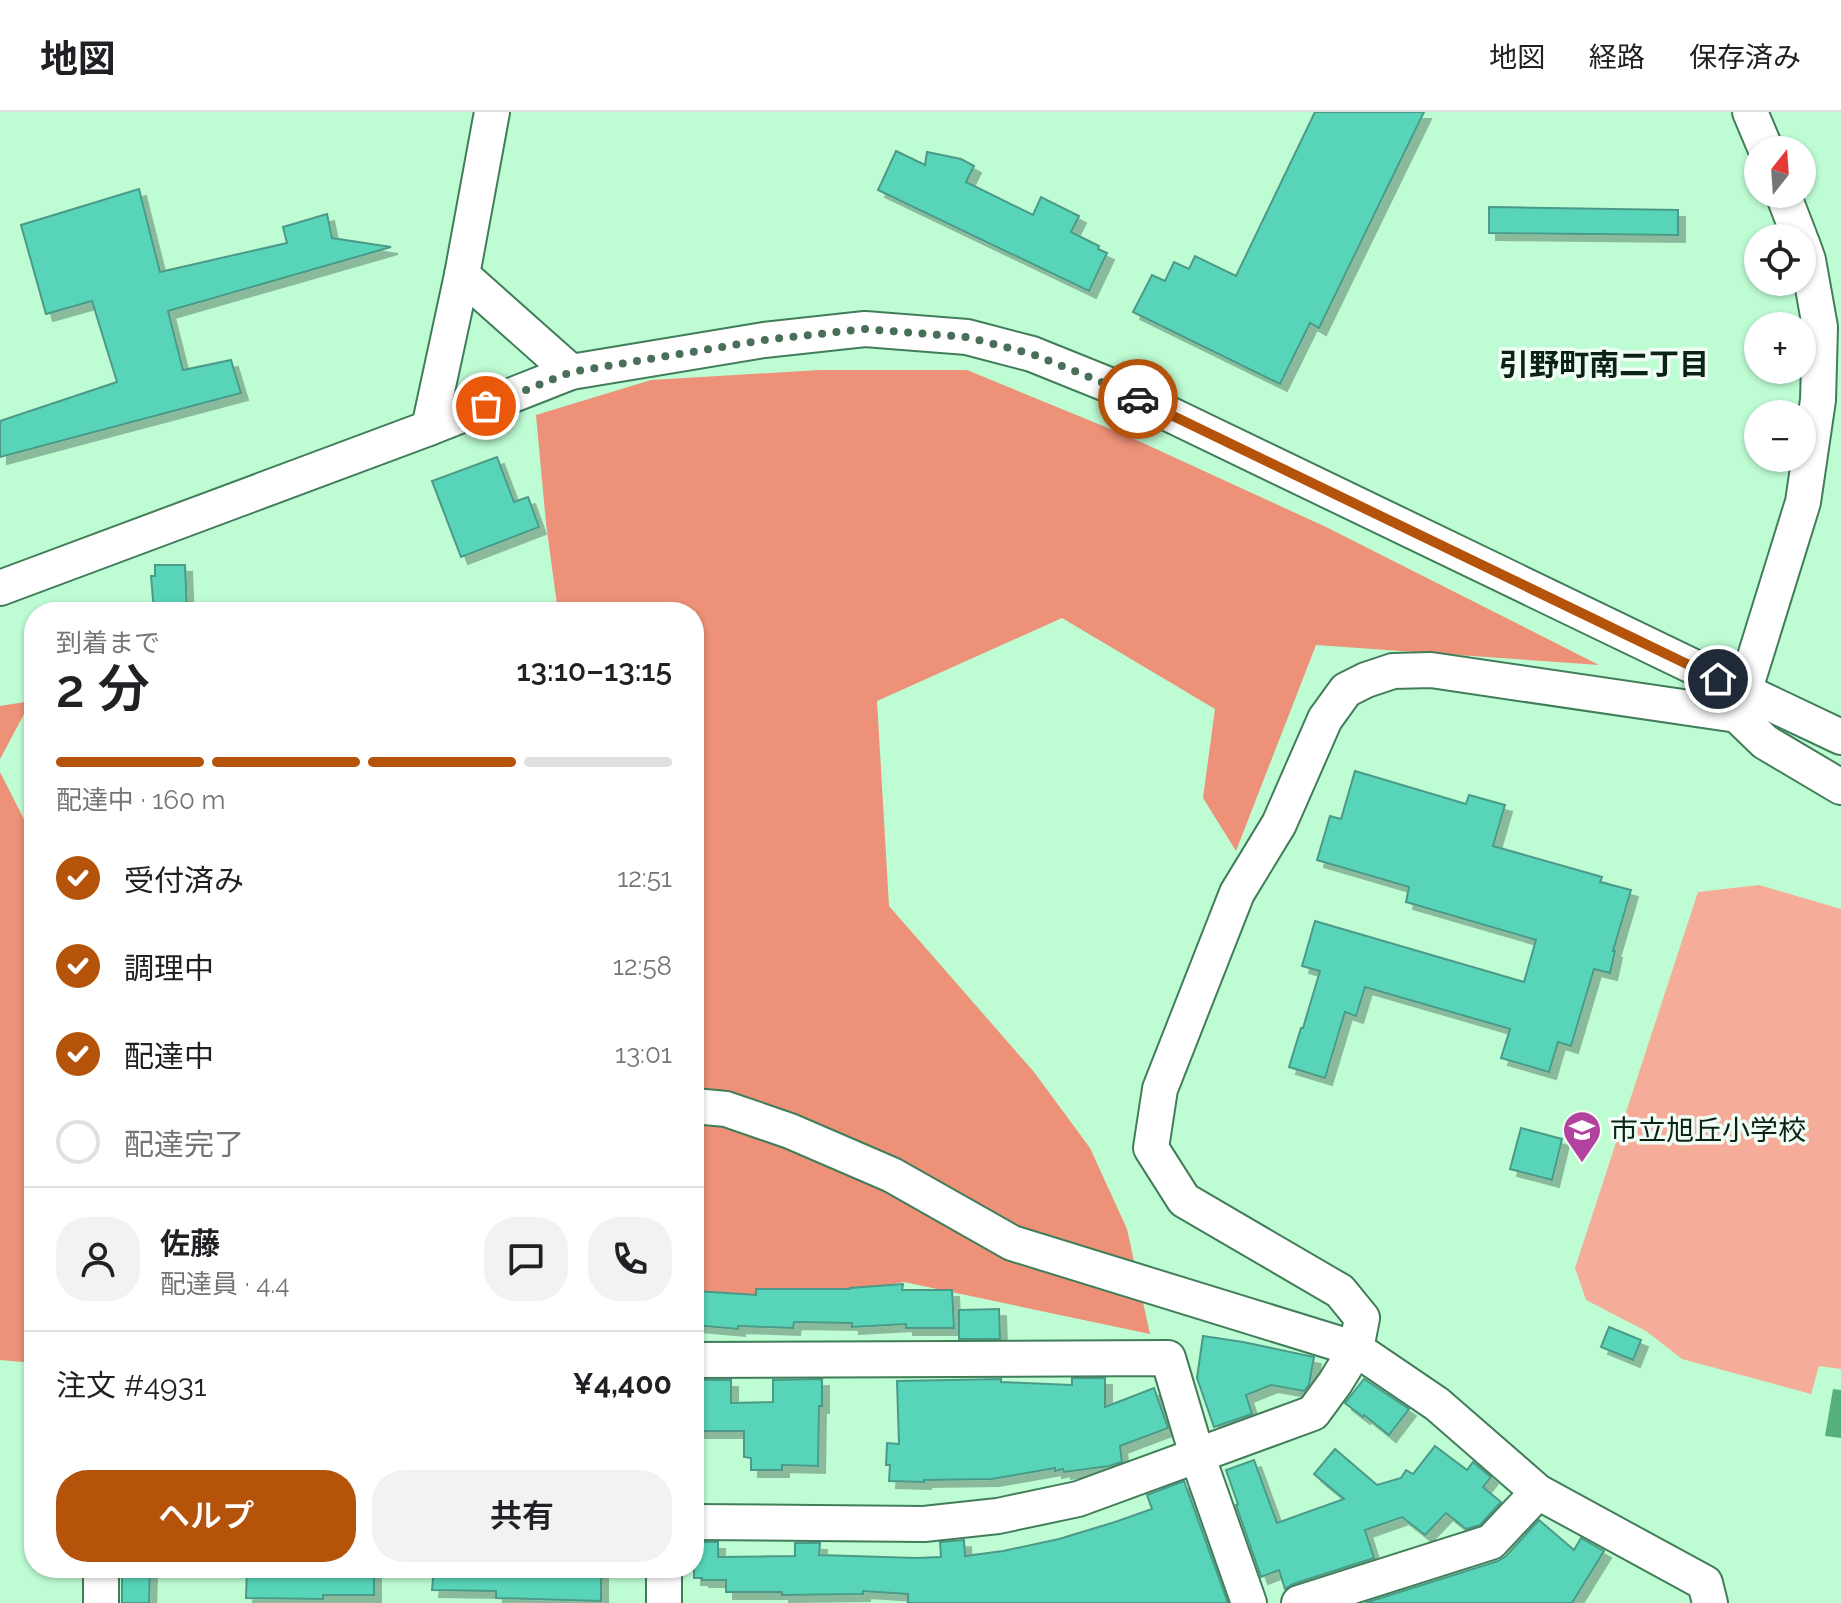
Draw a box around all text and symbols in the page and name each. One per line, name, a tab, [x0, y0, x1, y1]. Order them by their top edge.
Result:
text: 地図	[40, 36, 116, 81]
text: 地図	[1489, 41, 1545, 74]
text: 経路	[1589, 41, 1645, 74]
text: 保存済み	[1689, 41, 1801, 74]
north arrow	[1744, 136, 1816, 208]
map controls	[1744, 136, 1816, 472]
button: locate	[1744, 224, 1816, 296]
button: +	[1744, 312, 1816, 384]
district label: 引野町南二丁目	[1499, 347, 1709, 382]
courier	[1098, 359, 1178, 439]
pin	[452, 372, 520, 440]
icon: car	[1116, 377, 1160, 421]
icon: bag	[464, 384, 508, 428]
button: −	[1744, 400, 1816, 472]
text: 到着まで	[56, 628, 160, 658]
pin	[1684, 645, 1752, 713]
text: 13:10–13:15	[516, 653, 672, 688]
icon: home	[1696, 657, 1740, 701]
text: 2 分	[56, 658, 149, 719]
text: 配達中 · 160 m	[56, 785, 225, 815]
icon: check	[56, 856, 100, 900]
text: 受付済み	[124, 863, 244, 898]
text: 12:51	[617, 863, 672, 893]
icon: check	[56, 944, 100, 988]
text: 調理中	[124, 951, 214, 986]
text: 12:58	[613, 951, 672, 981]
icon: check	[56, 1032, 100, 1076]
text: 配達中	[124, 1039, 214, 1074]
text: 13:01	[615, 1039, 672, 1069]
school or university icon: 市立旭丘小学校	[1561, 1109, 1603, 1164]
place label: 市立旭丘小学校	[1610, 1114, 1806, 1147]
text: 配達完了	[124, 1127, 244, 1162]
button: person	[56, 1217, 140, 1301]
button: chat	[484, 1217, 568, 1301]
button: phone	[588, 1217, 672, 1301]
text: 佐藤	[160, 1226, 220, 1261]
text: 配達員 · 4.4	[160, 1269, 289, 1299]
text: ¥4,400	[573, 1366, 672, 1401]
text: 注文 #4931	[56, 1368, 207, 1403]
button: ヘルプ	[56, 1470, 356, 1562]
button: 共有	[372, 1470, 672, 1562]

